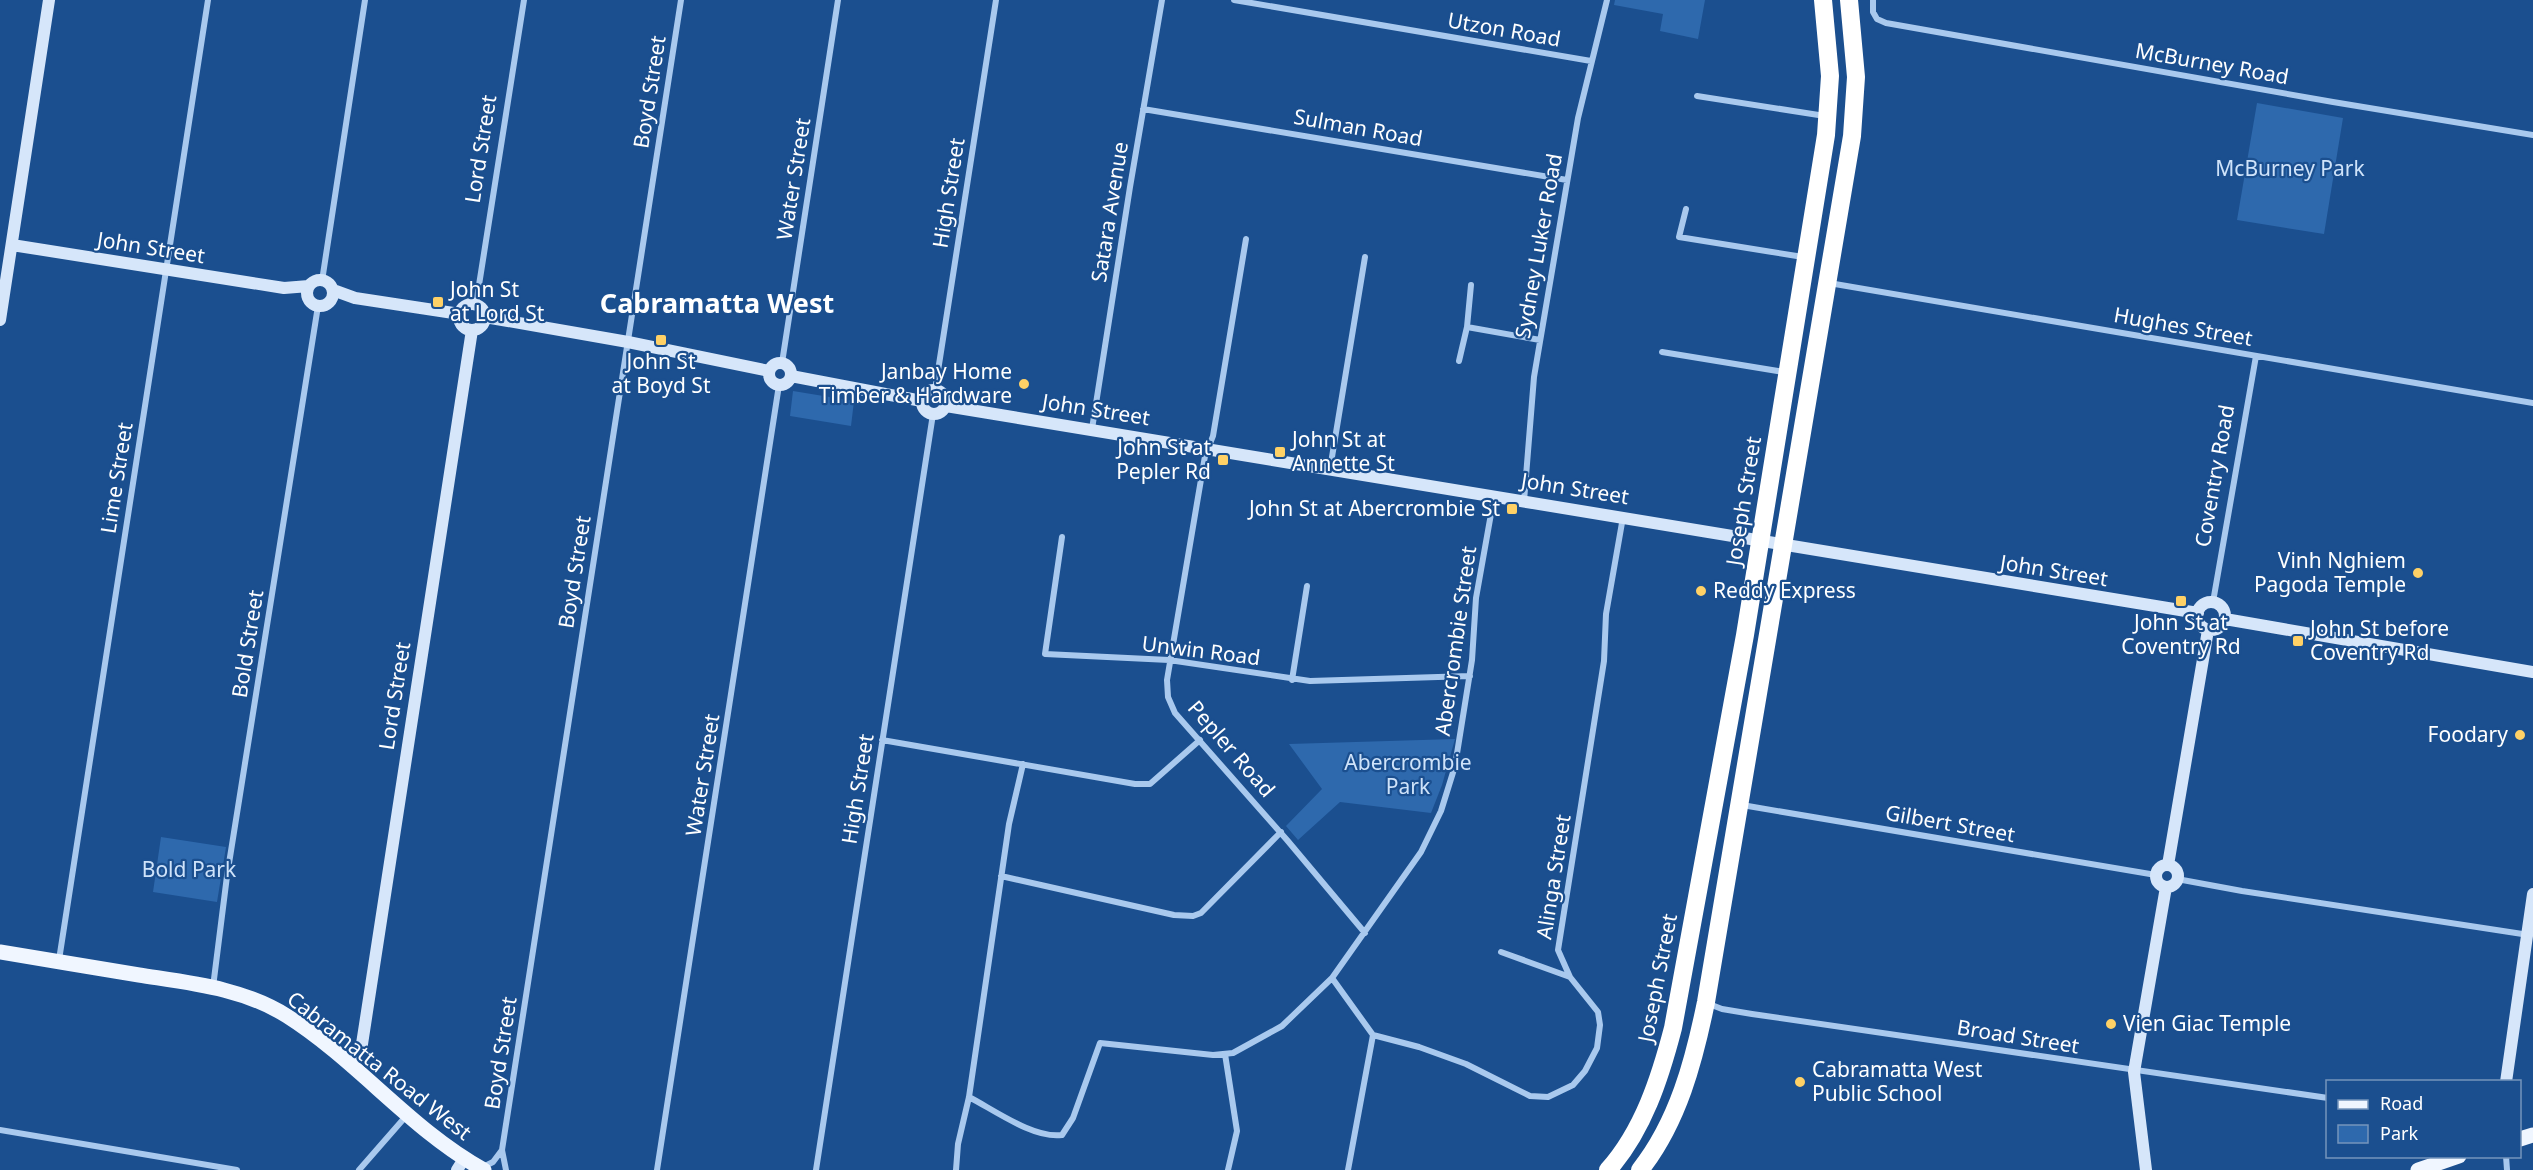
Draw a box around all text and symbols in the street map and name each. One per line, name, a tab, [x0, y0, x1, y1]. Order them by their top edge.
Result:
street label: Utzon Road	[1445, 5, 1563, 53]
street label: Boyd Street	[626, 33, 672, 150]
street label: McBurney Road	[2133, 36, 2291, 90]
street label: Lord Street	[458, 92, 502, 205]
street label: Sulman Road	[1292, 102, 1425, 152]
street label: Water Street	[770, 115, 817, 242]
street label: High Street	[926, 135, 971, 250]
street label: Satara Avenue	[1084, 140, 1134, 284]
street label: Sydney Luker Road	[1508, 151, 1568, 341]
park label: McBurney Park	[2215, 154, 2365, 182]
street label: John Street	[93, 224, 207, 269]
place label: John St at Lord St	[448, 275, 545, 327]
district label: Cabramatta West	[600, 284, 834, 321]
marker: John St at Lord St	[431, 295, 445, 309]
street label: Hughes Street	[2112, 300, 2255, 352]
marker: John St at Boyd St	[654, 333, 668, 347]
place label: John St at Boyd St	[612, 347, 711, 399]
place label: Janbay Home Timber & Hardware	[819, 357, 1012, 409]
marker: Janbay Home Timber & Hardware	[1017, 377, 1031, 391]
street label: John Street	[1038, 386, 1152, 431]
street label: Coventry Road	[2188, 403, 2240, 549]
street label: Lime Street	[93, 420, 139, 535]
place label: John St at Annette St	[1290, 425, 1395, 477]
place label: John St at Pepler Rd	[1115, 433, 1211, 485]
street label: Joseph Street	[1719, 434, 1767, 569]
marker: John St at Annette St	[1273, 445, 1287, 459]
marker: John St at Pepler Rd	[1216, 453, 1230, 467]
street label: John Street	[1517, 465, 1631, 510]
place label: John St at Abercrombie St	[1247, 494, 1500, 522]
marker: John St at Abercrombie St	[1505, 502, 1519, 516]
street label: Boyd Street	[551, 513, 597, 630]
street label: Abercrombie Street	[1428, 544, 1482, 738]
place label: Vinh Nghiem Pagoda Temple	[2254, 546, 2406, 598]
street label: John Street	[1996, 547, 2110, 592]
marker: Vinh Nghiem Pagoda Temple	[2411, 566, 2425, 580]
place label: Reddy Express	[1713, 576, 1856, 604]
marker: Reddy Express	[1694, 584, 1708, 598]
street label: Bold Street	[225, 588, 269, 700]
marker: John St at Coventry Rd	[2174, 594, 2188, 608]
place label: John St at Coventry Rd	[2121, 608, 2241, 660]
place label: John St before Coventry Rd	[2308, 614, 2449, 666]
street label: Unwin Road	[1140, 629, 1262, 671]
marker: John St before Coventry Rd	[2291, 634, 2305, 648]
street label: Lord Street	[372, 639, 416, 752]
street label: Pepler Road	[1182, 694, 1281, 803]
street label: Water Street	[679, 711, 726, 838]
place label: Foodary	[2428, 720, 2508, 748]
marker: Foodary	[2513, 728, 2527, 742]
street label: High Street	[835, 731, 880, 846]
park label: Abercrombie Park	[1344, 748, 1472, 800]
street label: Gilbert Street	[1883, 798, 2018, 848]
street label: Alinga Street	[1529, 812, 1577, 941]
park label: Bold Park	[142, 855, 237, 883]
street label: Joseph Street	[1630, 911, 1683, 1046]
street label: Cabramatta Road West	[282, 985, 478, 1146]
street label: Boyd Street	[477, 994, 523, 1111]
place label: Vien Giac Temple	[2123, 1009, 2291, 1037]
street label: Broad Street	[1955, 1013, 2082, 1060]
marker: Vien Giac Temple	[2104, 1017, 2118, 1031]
place label: Cabramatta West Public School	[1812, 1055, 1983, 1107]
marker: Cabramatta West Public School	[1793, 1075, 1807, 1089]
legend	[2326, 1080, 2521, 1158]
text: Road	[2380, 1091, 2423, 1115]
text: Park	[2380, 1121, 2418, 1145]

